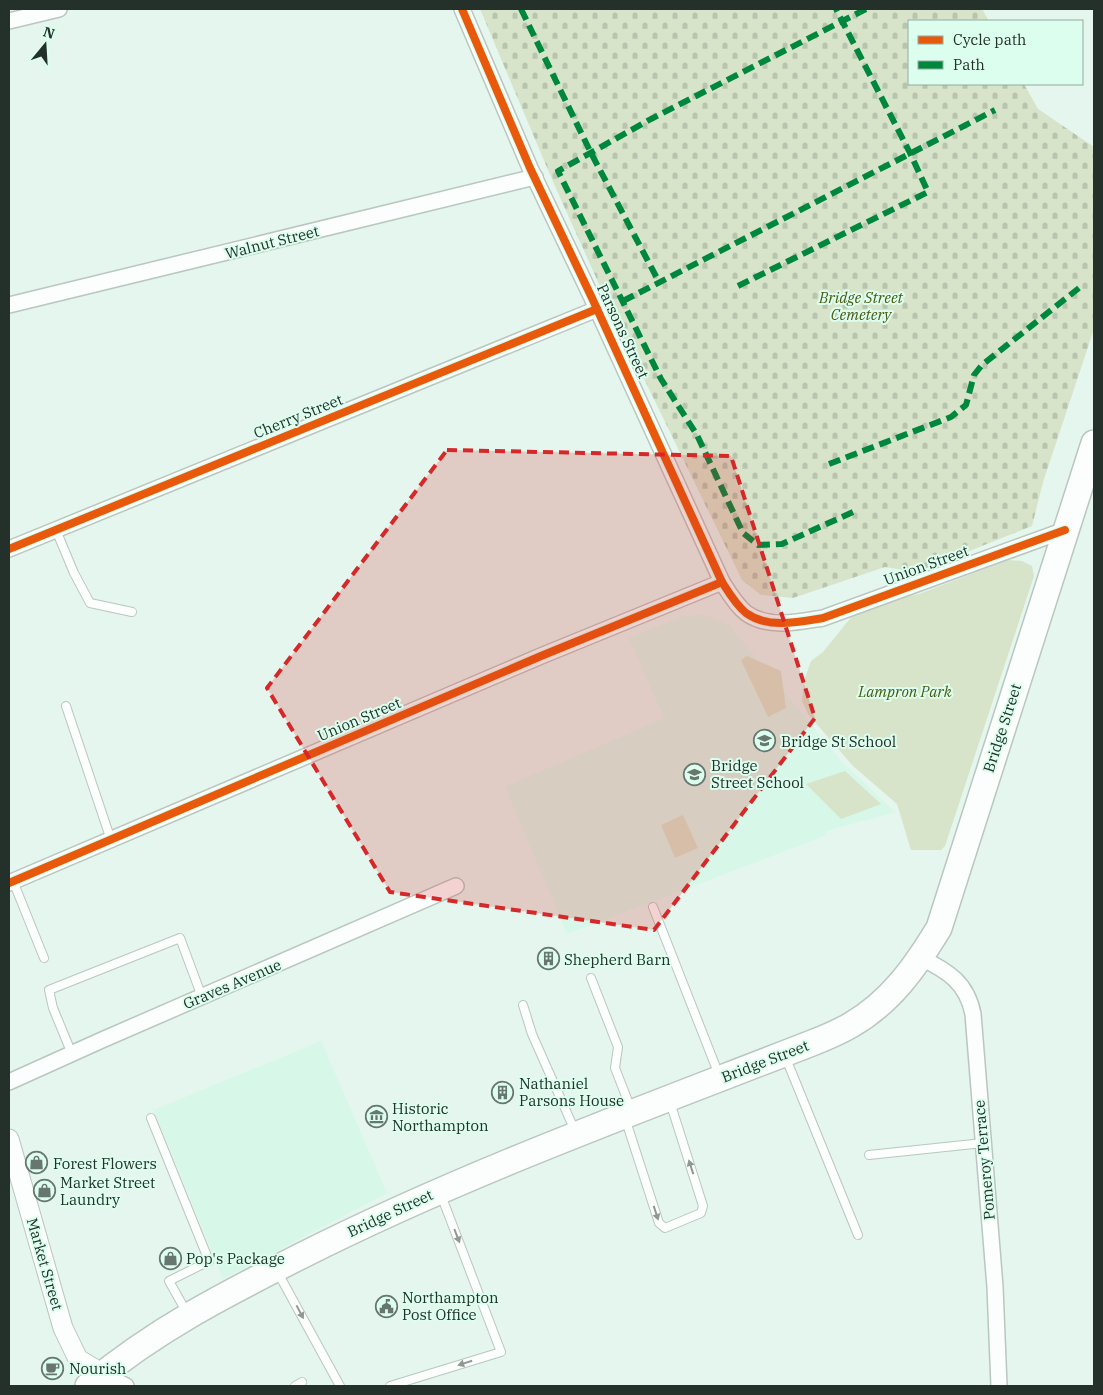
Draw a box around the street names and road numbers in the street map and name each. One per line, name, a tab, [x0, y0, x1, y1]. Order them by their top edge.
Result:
street label: Walnut Street	[223, 221, 321, 263]
street label: Parsons Street	[593, 281, 653, 381]
street label: Cherry Street	[251, 389, 345, 443]
street label: Union Street	[881, 541, 971, 589]
street label: Bridge Street	[979, 681, 1025, 775]
street label: Union Street	[314, 693, 404, 745]
street label: Graves Avenue	[180, 955, 284, 1013]
street label: Bridge Street	[719, 1036, 811, 1086]
street label: Pomeroy Terrace	[969, 1099, 999, 1221]
street label: Bridge Street	[344, 1185, 436, 1241]
street label: Market Street	[23, 1216, 67, 1312]

